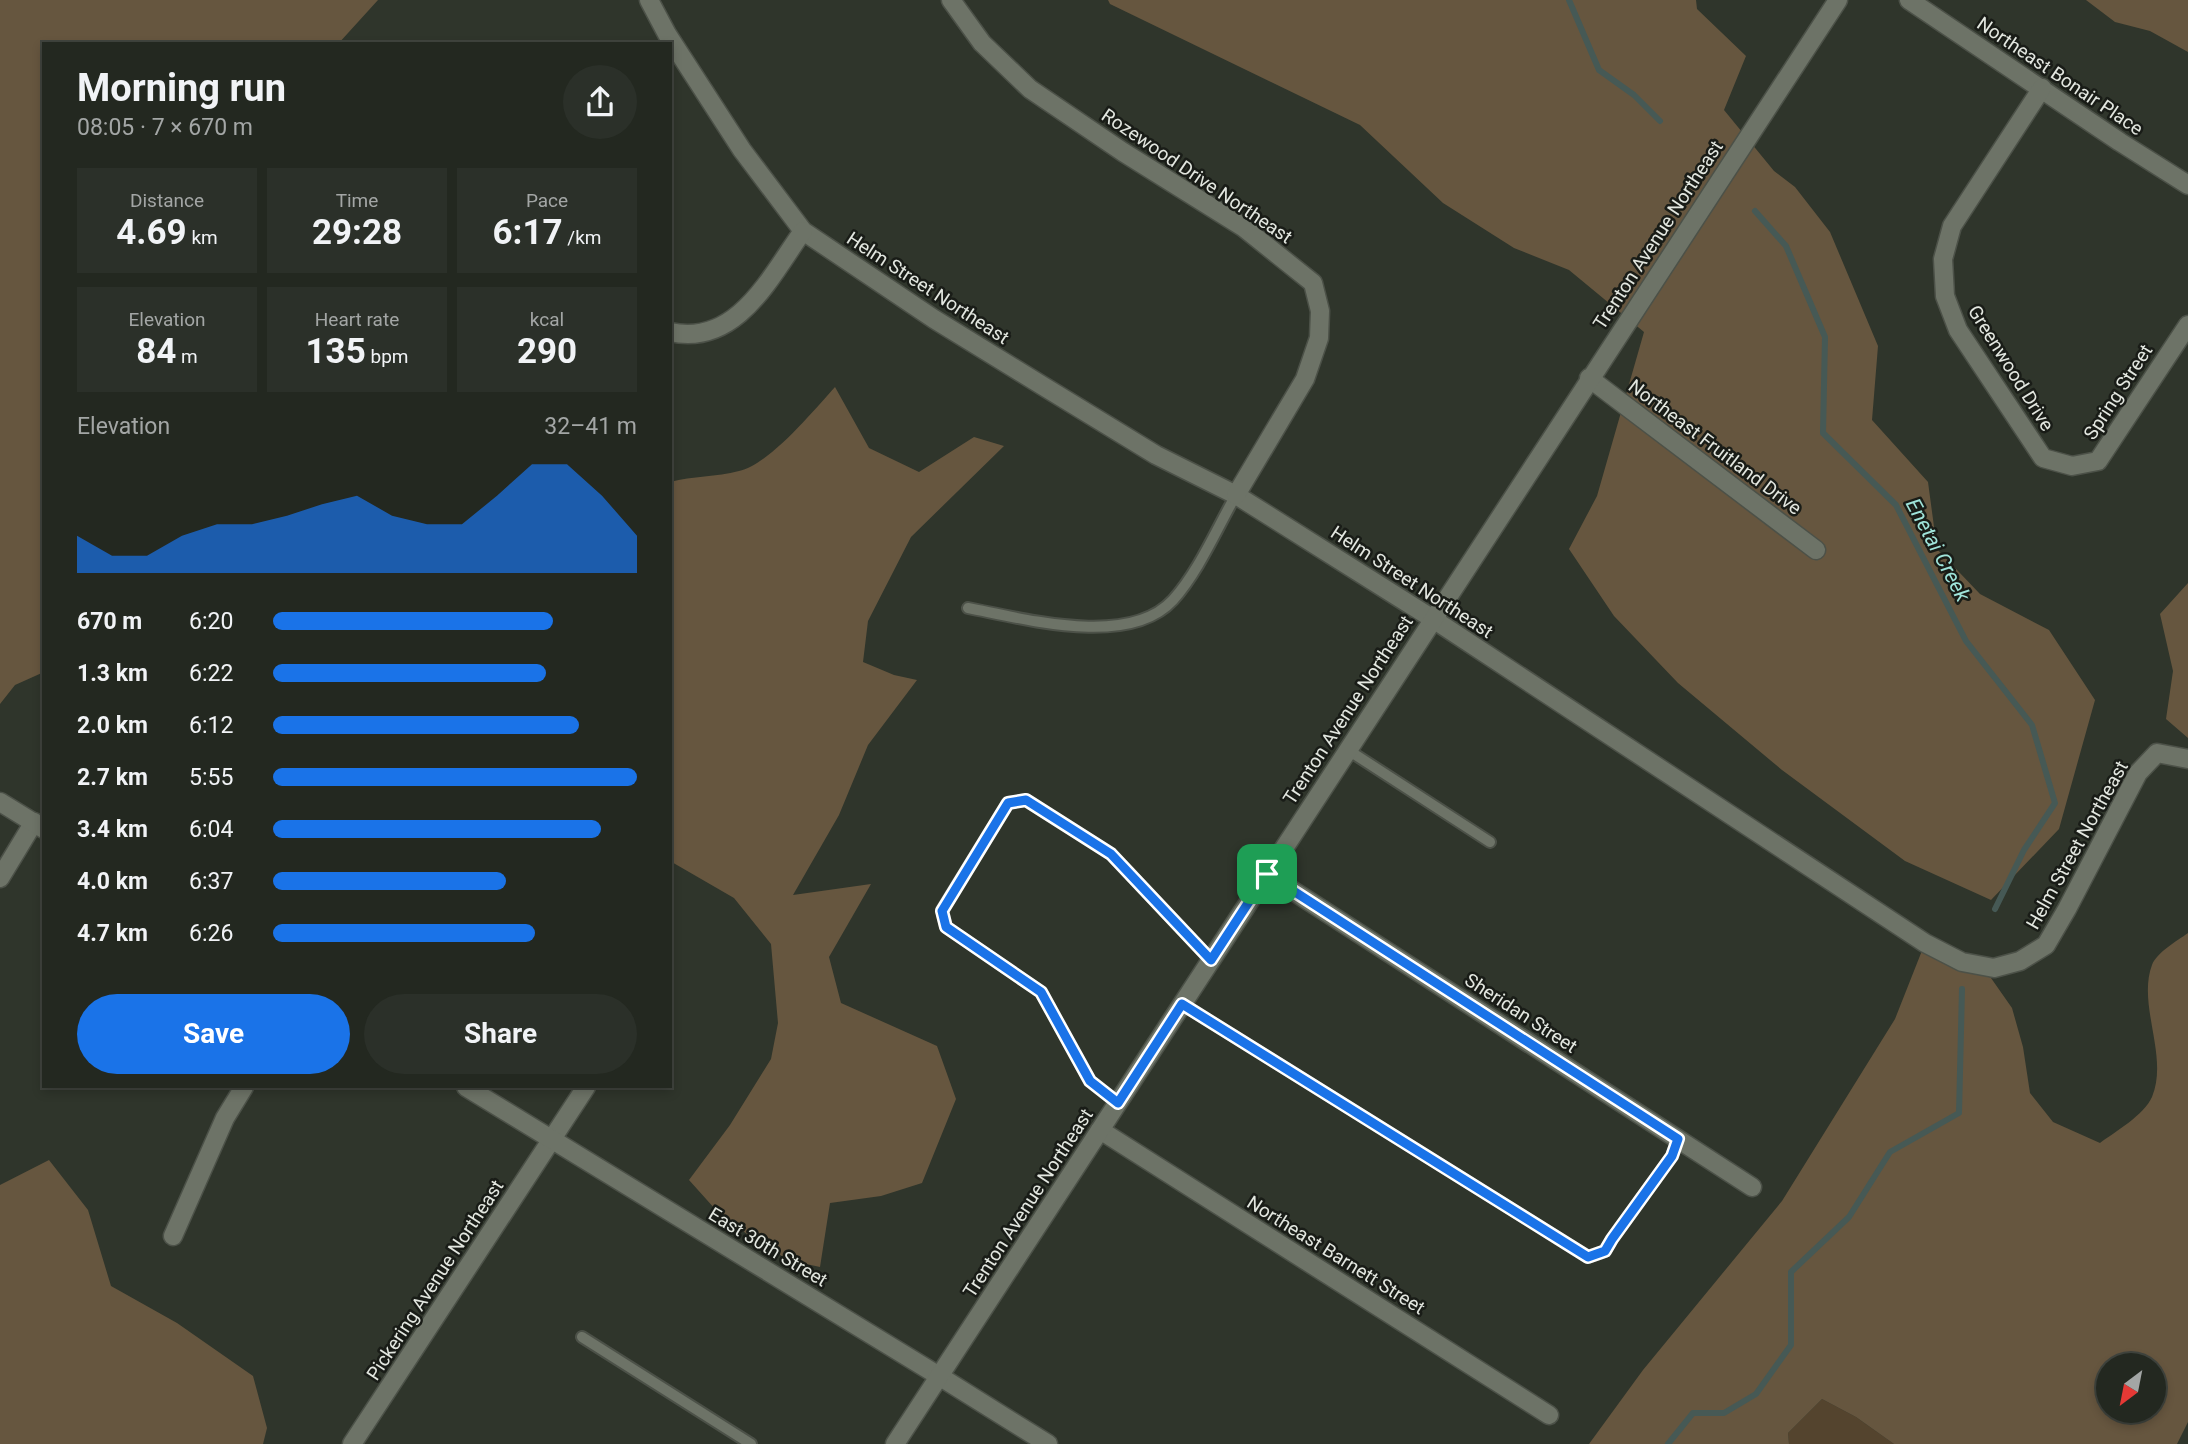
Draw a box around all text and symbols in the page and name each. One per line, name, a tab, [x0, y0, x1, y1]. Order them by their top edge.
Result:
street label: Northeast Bonair Place	[1973, 12, 2147, 140]
button: share	[563, 65, 637, 139]
text: Morning run	[77, 66, 286, 110]
street label: Rozewood Drive Northeast	[1097, 104, 1297, 248]
text: 08:05 · 7 × 670 m	[77, 114, 253, 141]
street label: Trenton Avenue Northeast	[1588, 136, 1728, 334]
text: Distance	[130, 189, 204, 212]
text: Time	[336, 189, 378, 212]
text: Pace	[526, 189, 568, 212]
text: 4.69	[116, 212, 187, 253]
text: 29:28	[312, 212, 402, 253]
text: 6:17	[493, 212, 563, 253]
text: km	[187, 226, 218, 249]
text: /km	[563, 226, 601, 249]
street label: Helm Street Northeast	[843, 227, 1013, 349]
street label: Greenwood Drive	[1963, 301, 2059, 435]
text: Elevation	[129, 308, 205, 331]
text: Heart rate	[315, 308, 399, 331]
text: kcal	[530, 308, 564, 331]
text: 84	[136, 331, 176, 372]
text: 135	[306, 331, 366, 372]
text: 290	[517, 331, 577, 372]
street label: Spring Street	[2079, 340, 2157, 444]
text: m	[176, 345, 198, 368]
text: bpm	[366, 345, 408, 368]
street label: Northeast Fruitland Drive	[1624, 374, 1806, 520]
text: Elevation	[77, 413, 170, 440]
text: 32–41 m	[544, 413, 637, 440]
water label: Enetai Creek	[1901, 494, 1976, 606]
street label: Helm Street Northeast	[1327, 521, 1497, 643]
text: 670 m	[77, 608, 142, 635]
text: 6:20	[189, 608, 233, 635]
street label: Trenton Avenue Northeast	[1278, 611, 1418, 809]
text: 1.3 km	[77, 660, 148, 687]
text: 6:22	[189, 660, 233, 687]
text: 2.0 km	[77, 712, 148, 739]
text: 6:12	[189, 712, 233, 739]
street label: Helm Street Northeast	[2021, 757, 2133, 933]
text: 2.7 km	[77, 764, 148, 791]
text: 5:55	[189, 764, 233, 791]
text: 3.4 km	[77, 816, 148, 843]
text: 6:04	[189, 816, 233, 843]
pin	[1237, 844, 1297, 904]
icon: arrive	[1248, 855, 1286, 893]
text: 4.0 km	[77, 868, 148, 895]
text: 6:37	[189, 868, 233, 895]
text: 4.7 km	[77, 920, 148, 947]
text: 6:26	[189, 920, 233, 947]
street label: Sheridan Street	[1461, 968, 1581, 1058]
button: Save	[77, 994, 350, 1074]
button: Share	[364, 994, 637, 1074]
street label: Trenton Avenue Northeast	[958, 1104, 1098, 1302]
street label: Pickering Avenue Northeast	[362, 1176, 508, 1384]
street label: Northeast Barnett Street	[1243, 1191, 1429, 1319]
street label: East 30th Street	[704, 1202, 832, 1292]
north arrow	[2096, 1353, 2166, 1423]
map controls	[2096, 1353, 2166, 1423]

